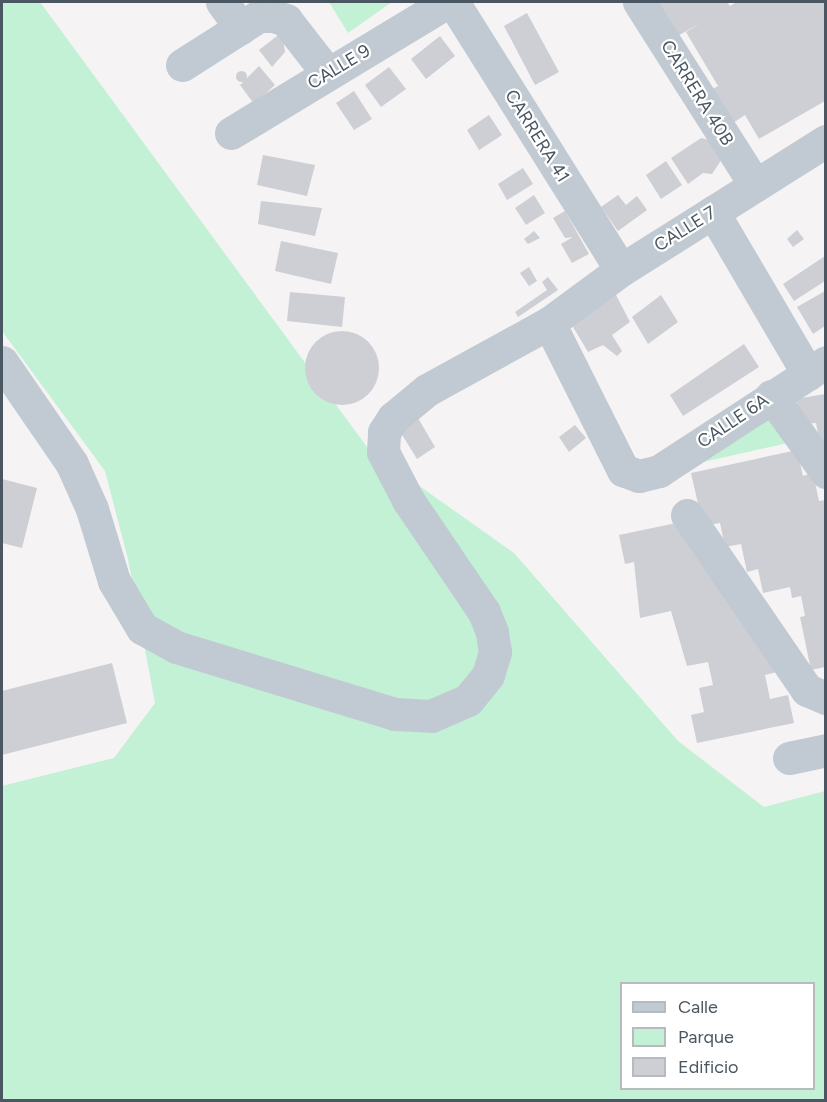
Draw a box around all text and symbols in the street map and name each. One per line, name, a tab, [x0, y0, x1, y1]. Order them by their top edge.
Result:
street label: CARRERA 40B	[656, 36, 738, 150]
street label: CALLE 9	[304, 40, 374, 94]
street label: CARRERA 41	[500, 86, 574, 186]
street label: CALLE 7	[650, 202, 720, 256]
street label: CALLE 6A	[693, 389, 773, 453]
legend	[620, 982, 815, 1090]
text: Calle	[678, 996, 718, 1018]
text: Parque	[678, 1026, 734, 1048]
text: Edificio	[678, 1056, 739, 1078]

